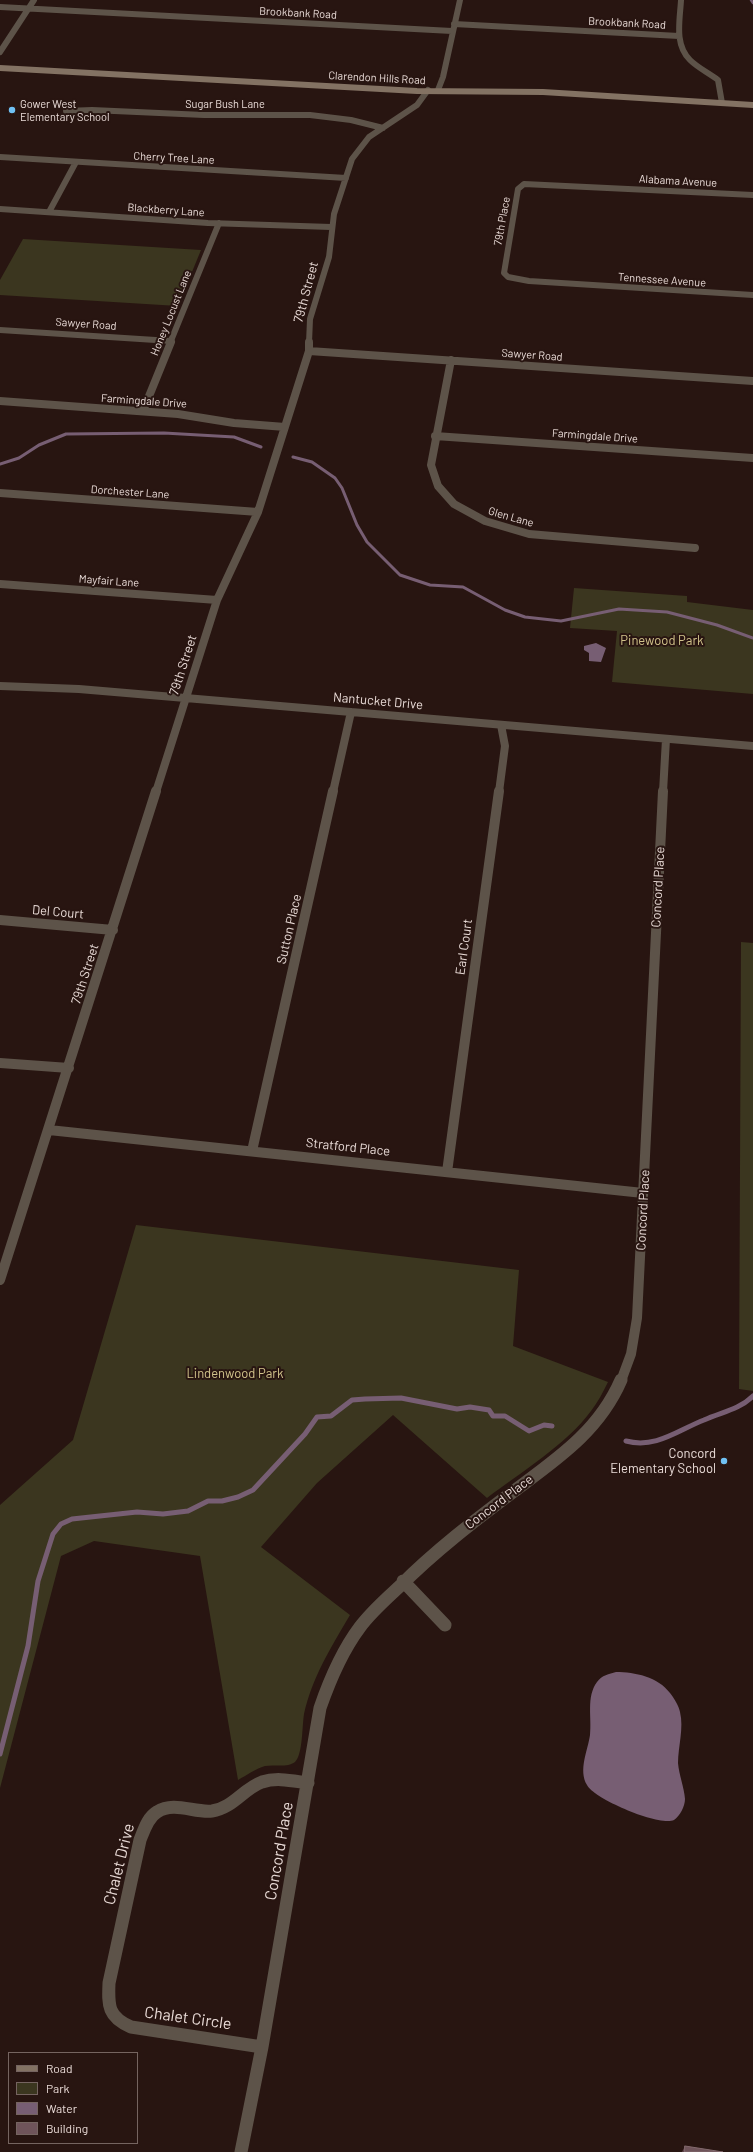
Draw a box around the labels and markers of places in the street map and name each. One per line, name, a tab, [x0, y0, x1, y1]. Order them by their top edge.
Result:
place label: Gower West Elementary School	[20, 97, 110, 123]
marker: Gower West Elementary School	[7, 105, 17, 115]
place label: Concord Elementary School	[610, 1446, 716, 1477]
marker: Concord Elementary School	[719, 1456, 729, 1466]

